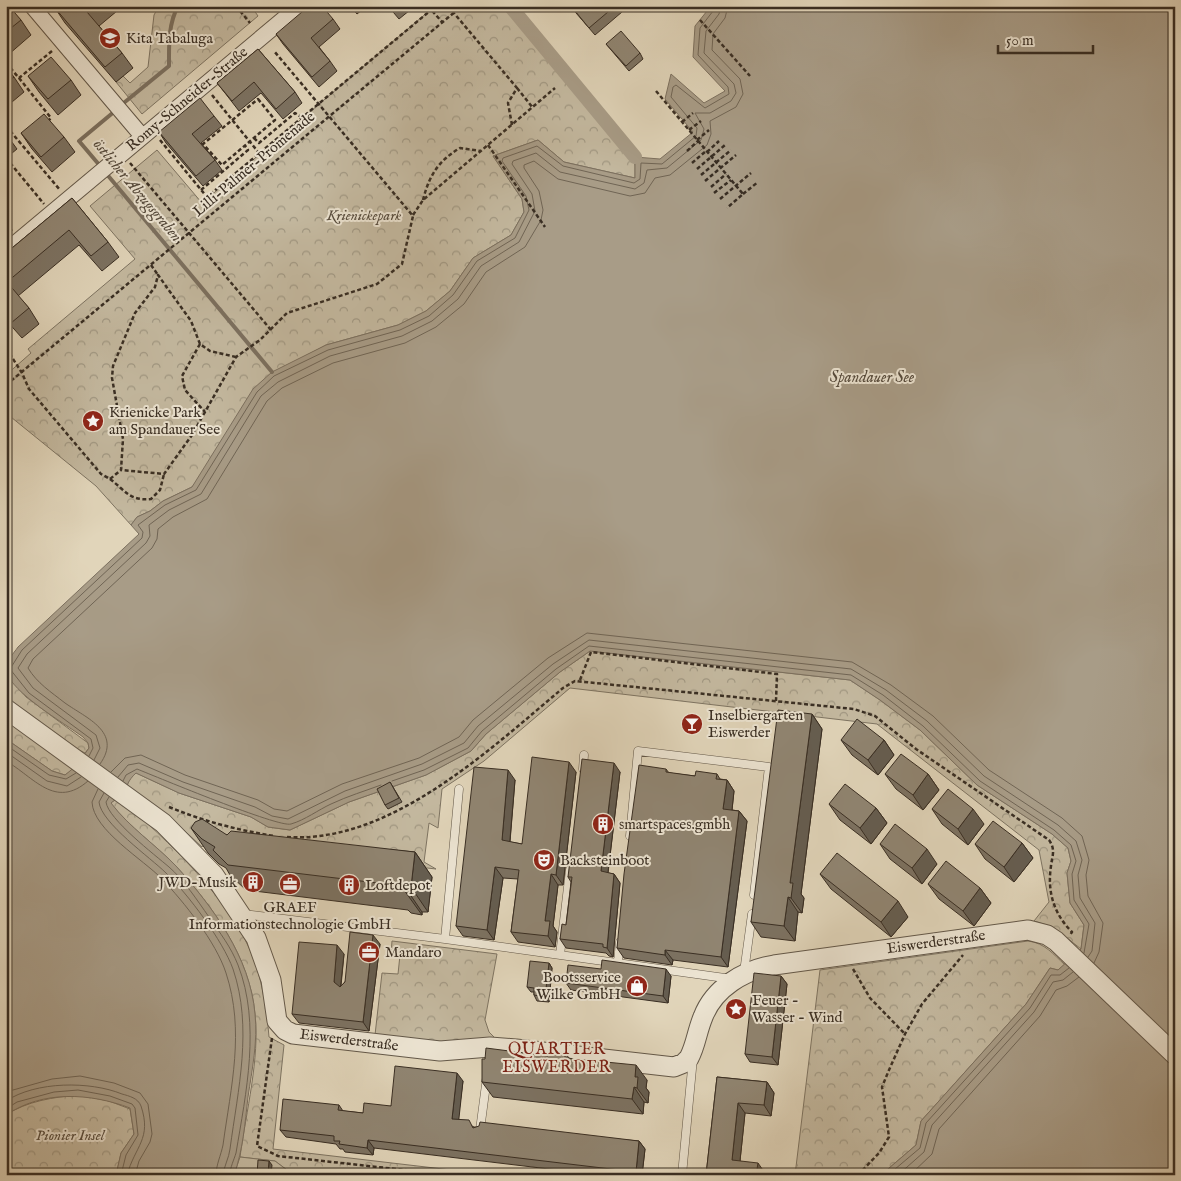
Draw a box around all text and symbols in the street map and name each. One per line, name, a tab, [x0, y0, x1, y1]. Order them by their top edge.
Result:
scale bar	[998, 22, 1094, 54]
school or university icon: Kita Tabaluga	[98, 26, 122, 50]
place label: Kita Tabaluga	[126, 29, 213, 48]
text: 50 m	[1006, 31, 1034, 50]
street label: Romy-Schneider-Straße	[122, 42, 252, 155]
street label: Lilli-Palmer-Promenade	[189, 107, 319, 221]
water label: östlicher Abzugsgraben	[88, 135, 186, 247]
park label: Krienickepark	[326, 206, 401, 225]
water label: Spandauer See	[830, 368, 915, 388]
place label: Krienicke Park am Spandauer See	[109, 403, 220, 439]
place icon: Krienicke Park am Spandauer See	[81, 409, 105, 433]
place label: Inselbiergarten Eiswerder	[708, 706, 803, 742]
bar icon: Inselbiergarten Eiswerder	[680, 712, 704, 736]
building icon: smartspaces.gmbh	[591, 812, 615, 836]
place label: smartspaces.gmbh	[619, 815, 730, 834]
theatre icon: Backsteinboot	[532, 848, 556, 872]
place label: Backsteinboot	[560, 851, 649, 870]
building icon: JWD-Musik	[241, 870, 265, 894]
office icon: GRAEF Informationstechnologie GmbH	[278, 872, 302, 896]
place label: JWD-Musik	[157, 873, 238, 892]
building icon: Loftdepot	[337, 873, 361, 897]
place label: Loftdepot	[365, 876, 431, 895]
place label: GRAEF Informationstechnologie GmbH	[189, 898, 391, 934]
street label: Eiswerderstraße	[886, 926, 987, 958]
office icon: Mandaro	[357, 940, 381, 964]
place label: Mandaro	[385, 943, 442, 962]
place label: Bootsservice Wilke GmbH	[536, 968, 621, 1004]
shop icon: Bootsservice Wilke GmbH	[625, 974, 649, 998]
place label: Feuer - Wasser - Wind	[752, 991, 844, 1027]
place icon: Feuer - Wasser - Wind	[724, 997, 748, 1021]
street label: Eiswerderstraße	[299, 1025, 400, 1055]
district label: QUARTIER EISWERDER	[502, 1040, 612, 1078]
park label: Pionier Insel	[36, 1126, 106, 1145]

